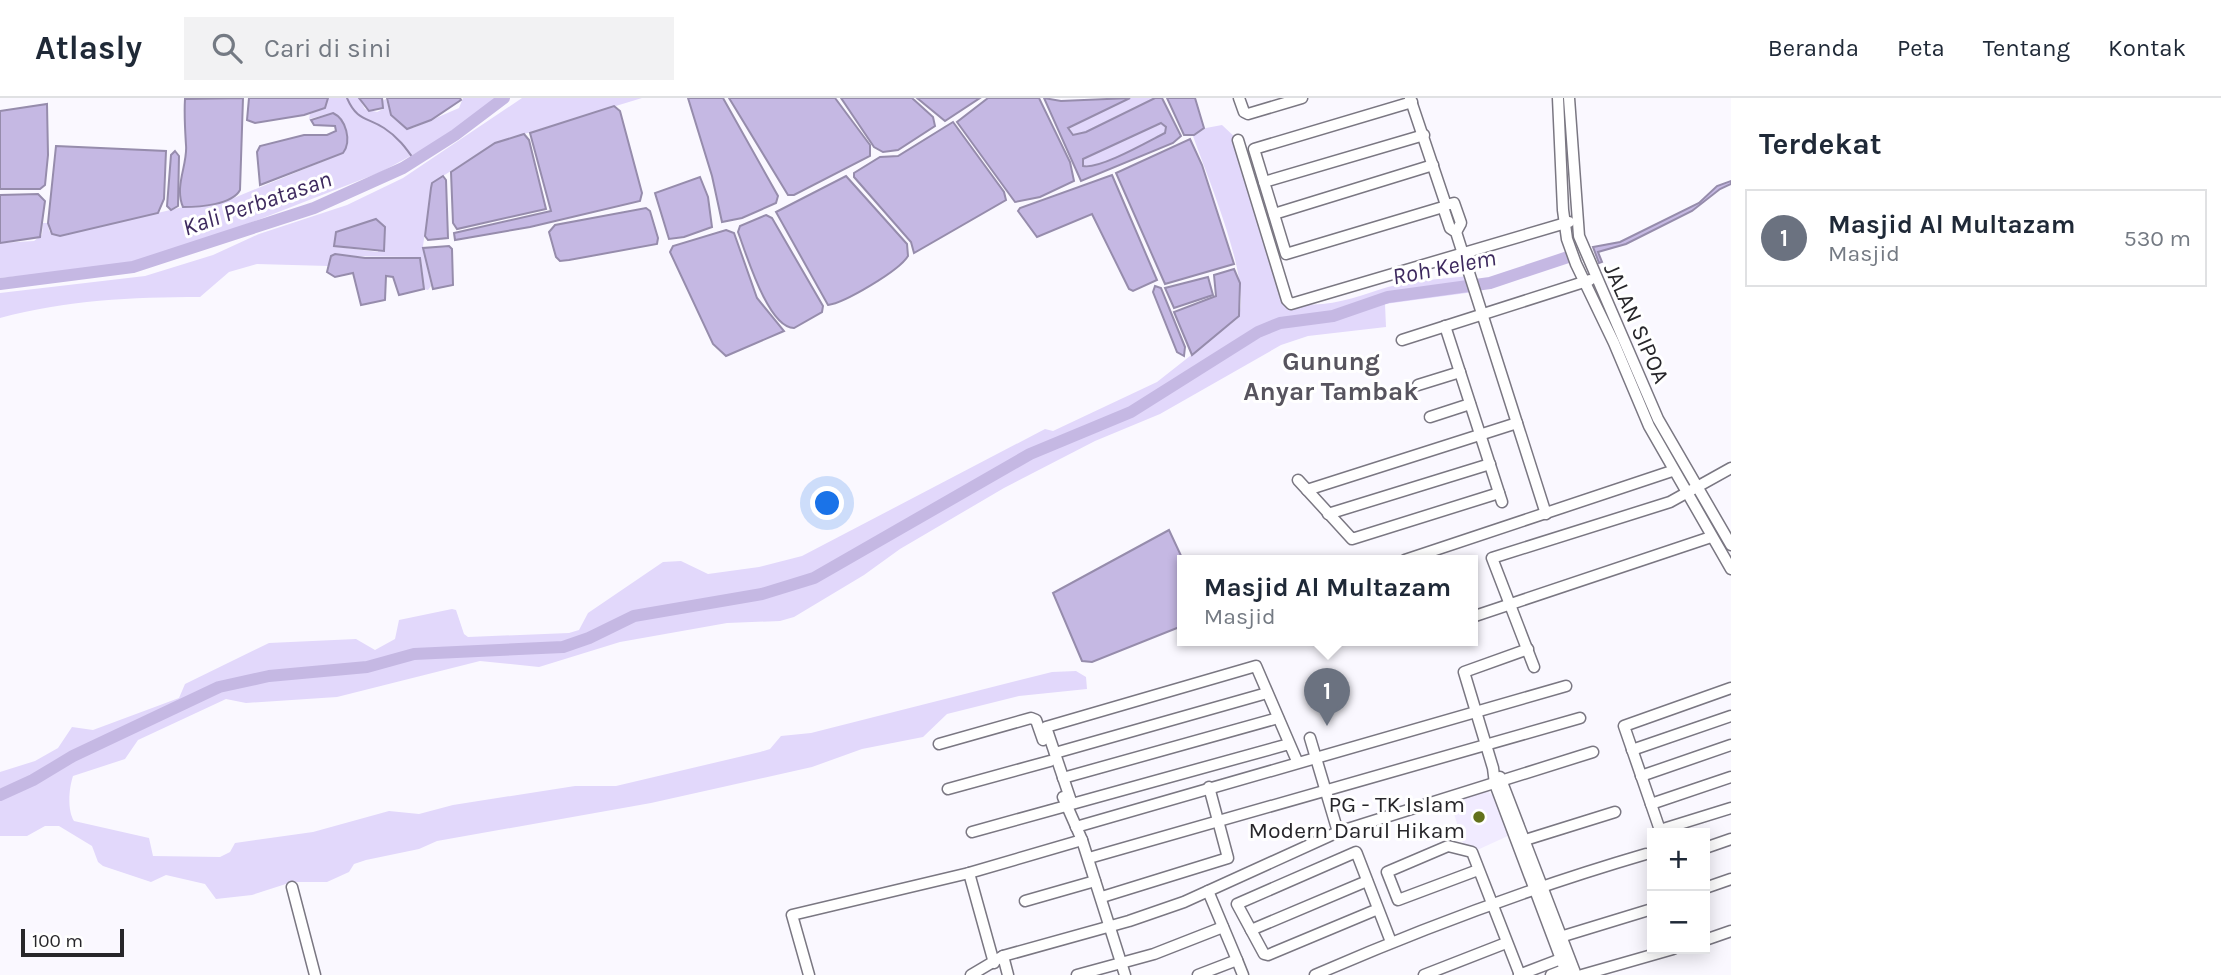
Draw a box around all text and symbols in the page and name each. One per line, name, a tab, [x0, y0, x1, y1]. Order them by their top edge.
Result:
search box	[184, 17, 674, 80]
text: Atlasly	[35, 29, 142, 67]
icon: search	[208, 29, 246, 67]
text: Cari di sini	[264, 33, 392, 64]
text: Beranda	[1768, 34, 1859, 62]
text: Peta	[1897, 34, 1945, 62]
text: Tentang	[1983, 34, 2070, 62]
text: Kontak	[2108, 34, 2186, 62]
text: Terdekat	[1759, 126, 1882, 162]
water label: Kali Perbatasan	[179, 164, 335, 242]
text: Masjid Al Multazam	[1828, 209, 2075, 240]
text: 1	[1780, 225, 1788, 252]
text: 530 m	[2124, 225, 2191, 252]
text: Masjid	[1828, 240, 1900, 267]
water label: Roh Kelem	[1390, 243, 1498, 291]
street label: JALAN SIPOA	[1598, 259, 1675, 388]
district label: Gunung Anyar Tambak	[1243, 346, 1419, 407]
your location	[810, 486, 844, 520]
popup	[1177, 555, 1478, 646]
text: Masjid Al Multazam	[1204, 572, 1451, 603]
text: Masjid	[1204, 603, 1276, 630]
pin: 1	[1304, 668, 1350, 726]
place label: PG - TK Islam Modern Darul Hikam	[1249, 791, 1465, 844]
marker: PG - TK Islam Modern Darul Hikam	[1471, 809, 1487, 825]
map controls	[1647, 828, 1710, 954]
button: +	[1647, 828, 1710, 891]
button: −	[1647, 891, 1710, 954]
scale bar	[21, 926, 124, 958]
text: 100 m	[32, 930, 83, 952]

